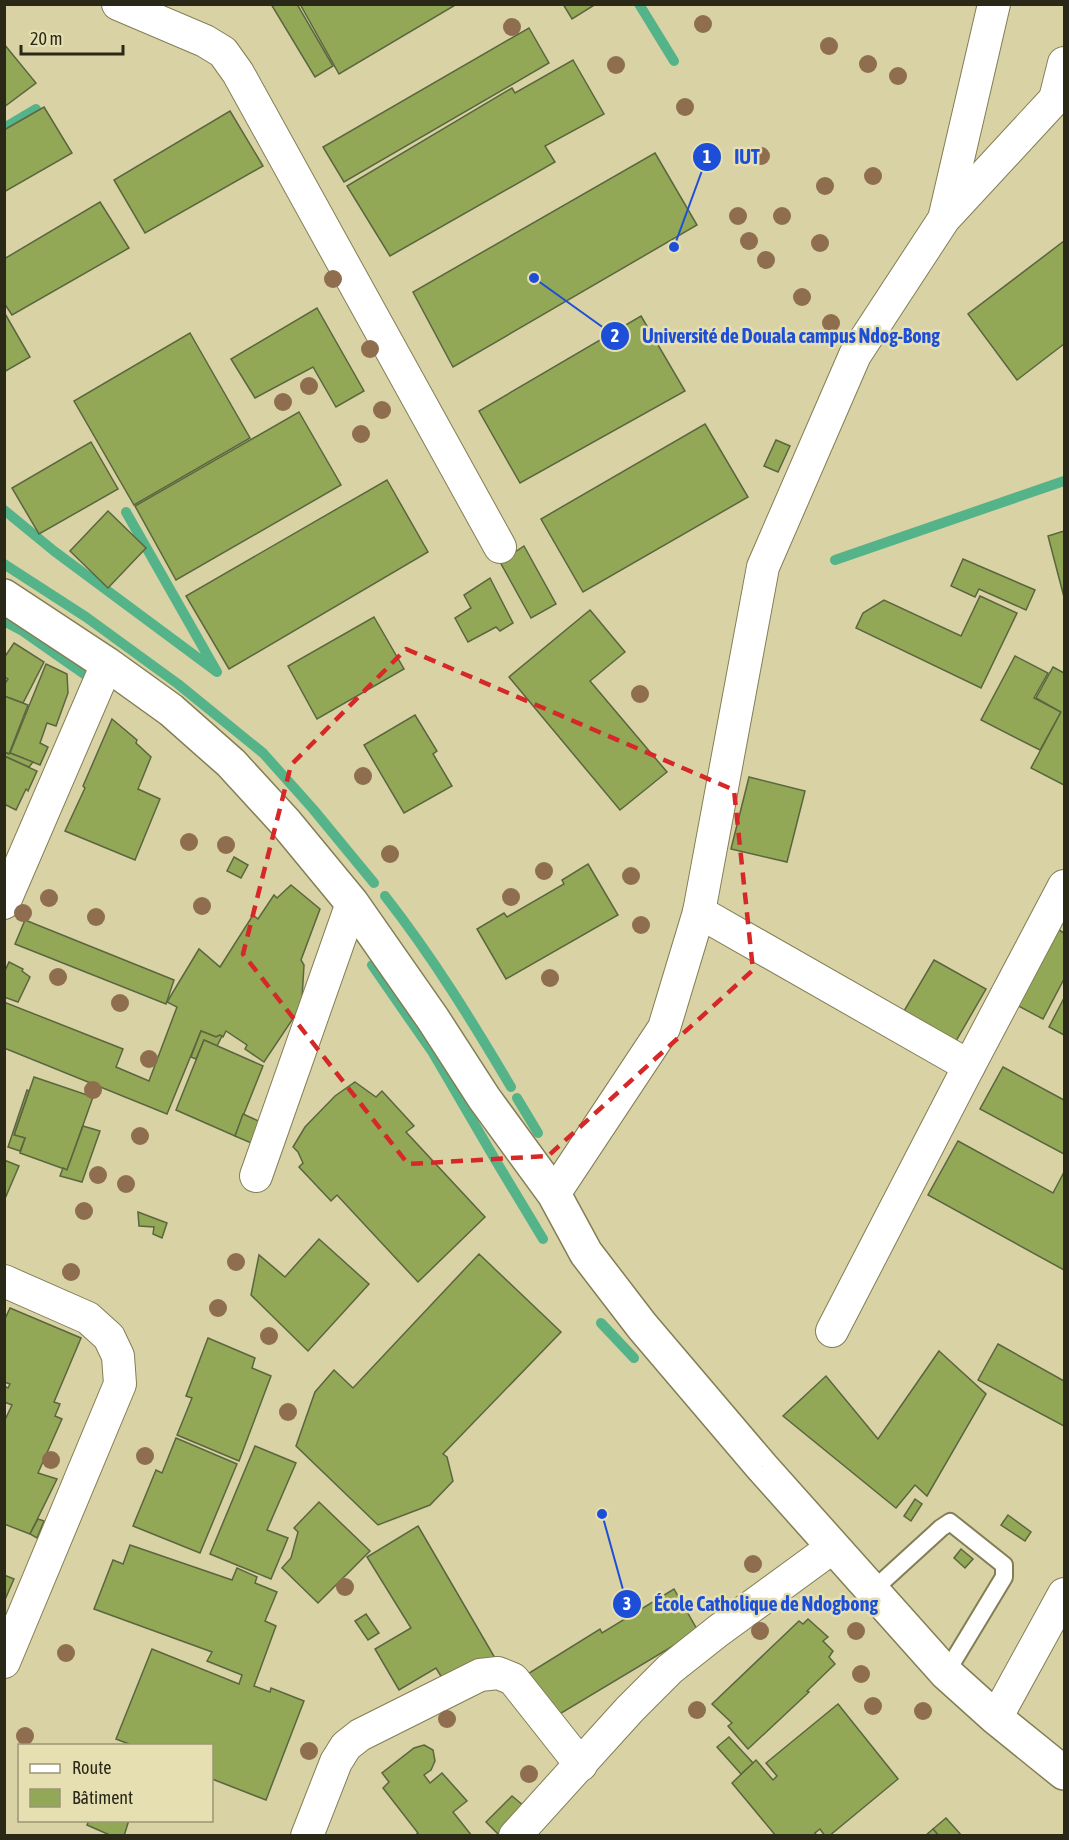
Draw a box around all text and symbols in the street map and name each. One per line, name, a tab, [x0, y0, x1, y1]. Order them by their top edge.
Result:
scale bar	[21, 18, 123, 56]
text: 20 m	[30, 28, 62, 49]
callout: IUT	[692, 138, 772, 176]
text: IUT	[734, 145, 760, 168]
text: 1	[703, 146, 711, 167]
callout: Université de Douala campus Ndog-Bong	[600, 317, 952, 355]
text: Université de Douala campus Ndog-Bong	[642, 324, 940, 347]
text: 2	[611, 325, 619, 346]
callout: École Catholique de Ndogbong	[612, 1585, 890, 1623]
text: École Catholique de Ndogbong	[654, 1592, 878, 1615]
text: 3	[623, 1593, 631, 1614]
legend	[18, 1744, 213, 1822]
text: Route	[72, 1757, 111, 1778]
text: Bâtiment	[72, 1787, 133, 1808]

